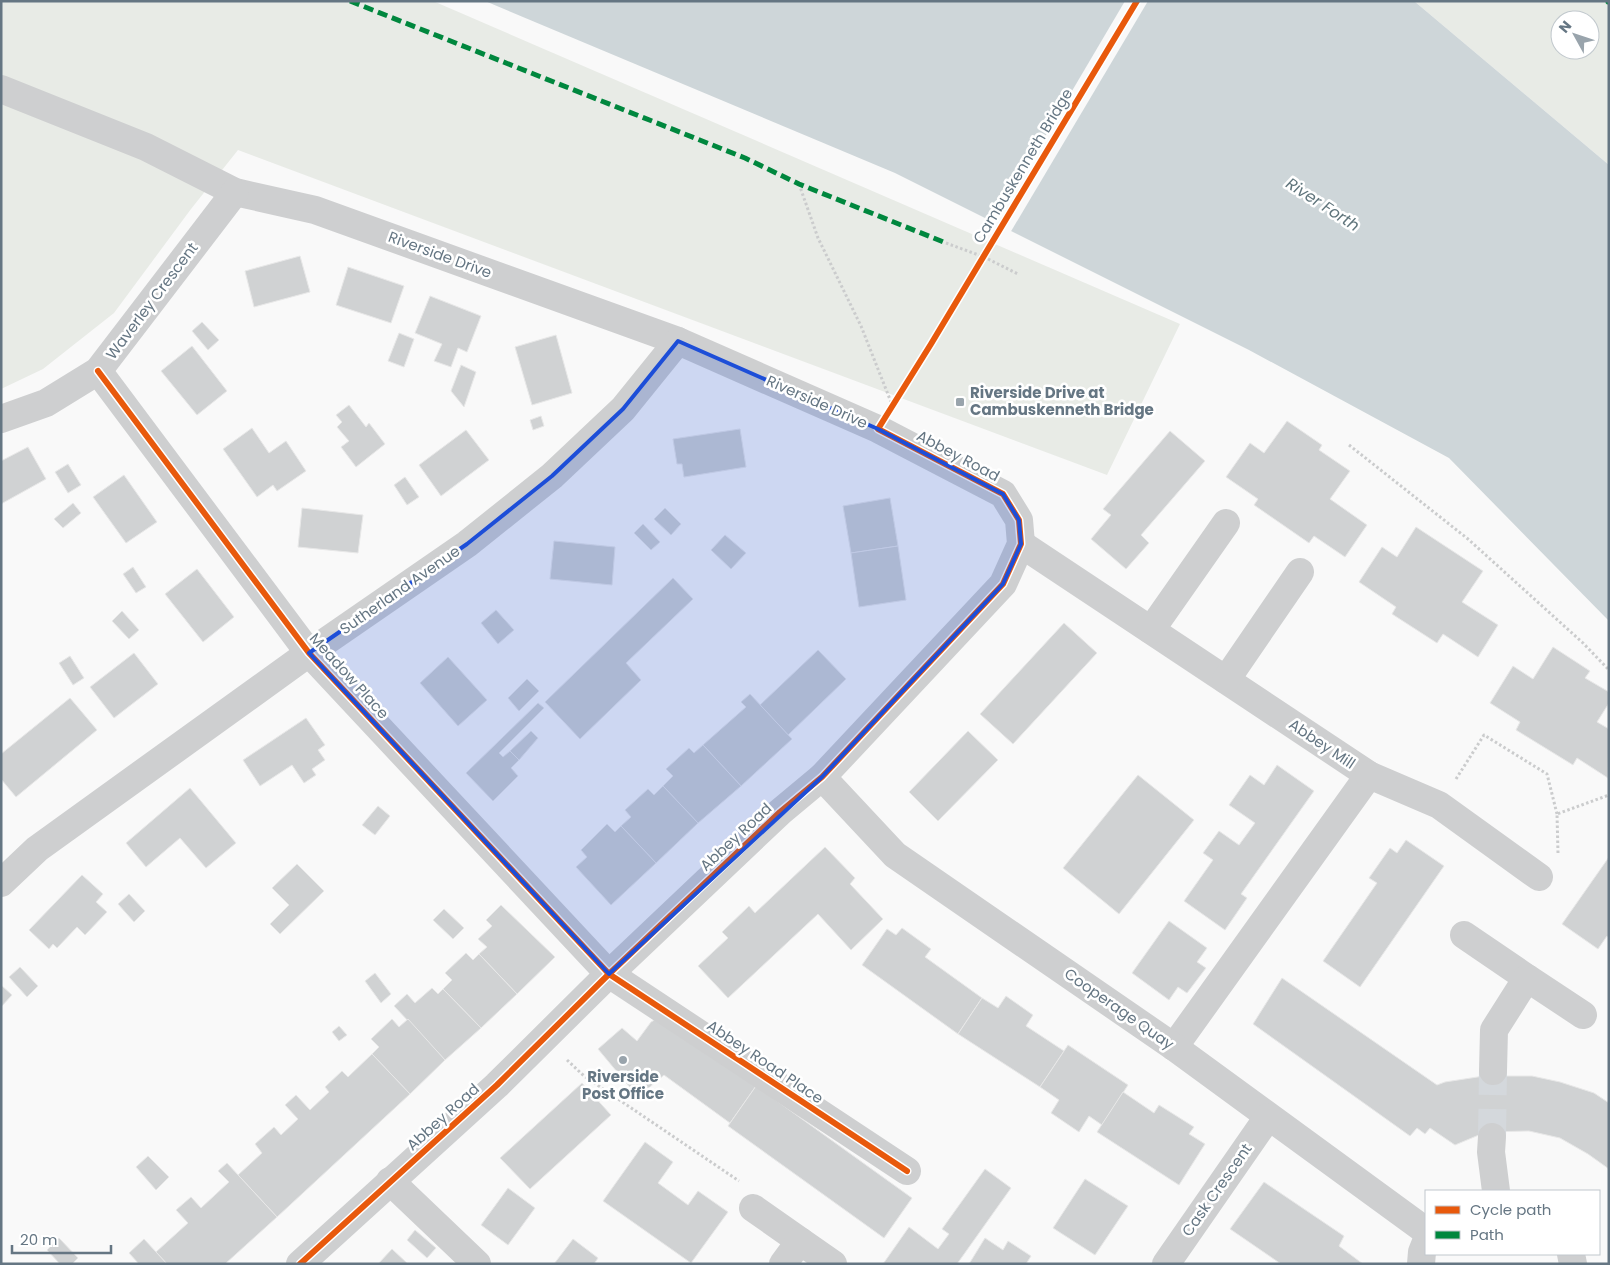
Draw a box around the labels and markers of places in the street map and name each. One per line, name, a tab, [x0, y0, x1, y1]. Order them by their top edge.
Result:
place label: Riverside Drive at Cambuskenneth Bridge	[970, 382, 1154, 420]
marker: Riverside Drive at Cambuskenneth Bridge	[954, 396, 966, 408]
marker: Riverside Post Office	[617, 1054, 629, 1066]
place label: Riverside Post Office	[582, 1066, 664, 1104]

